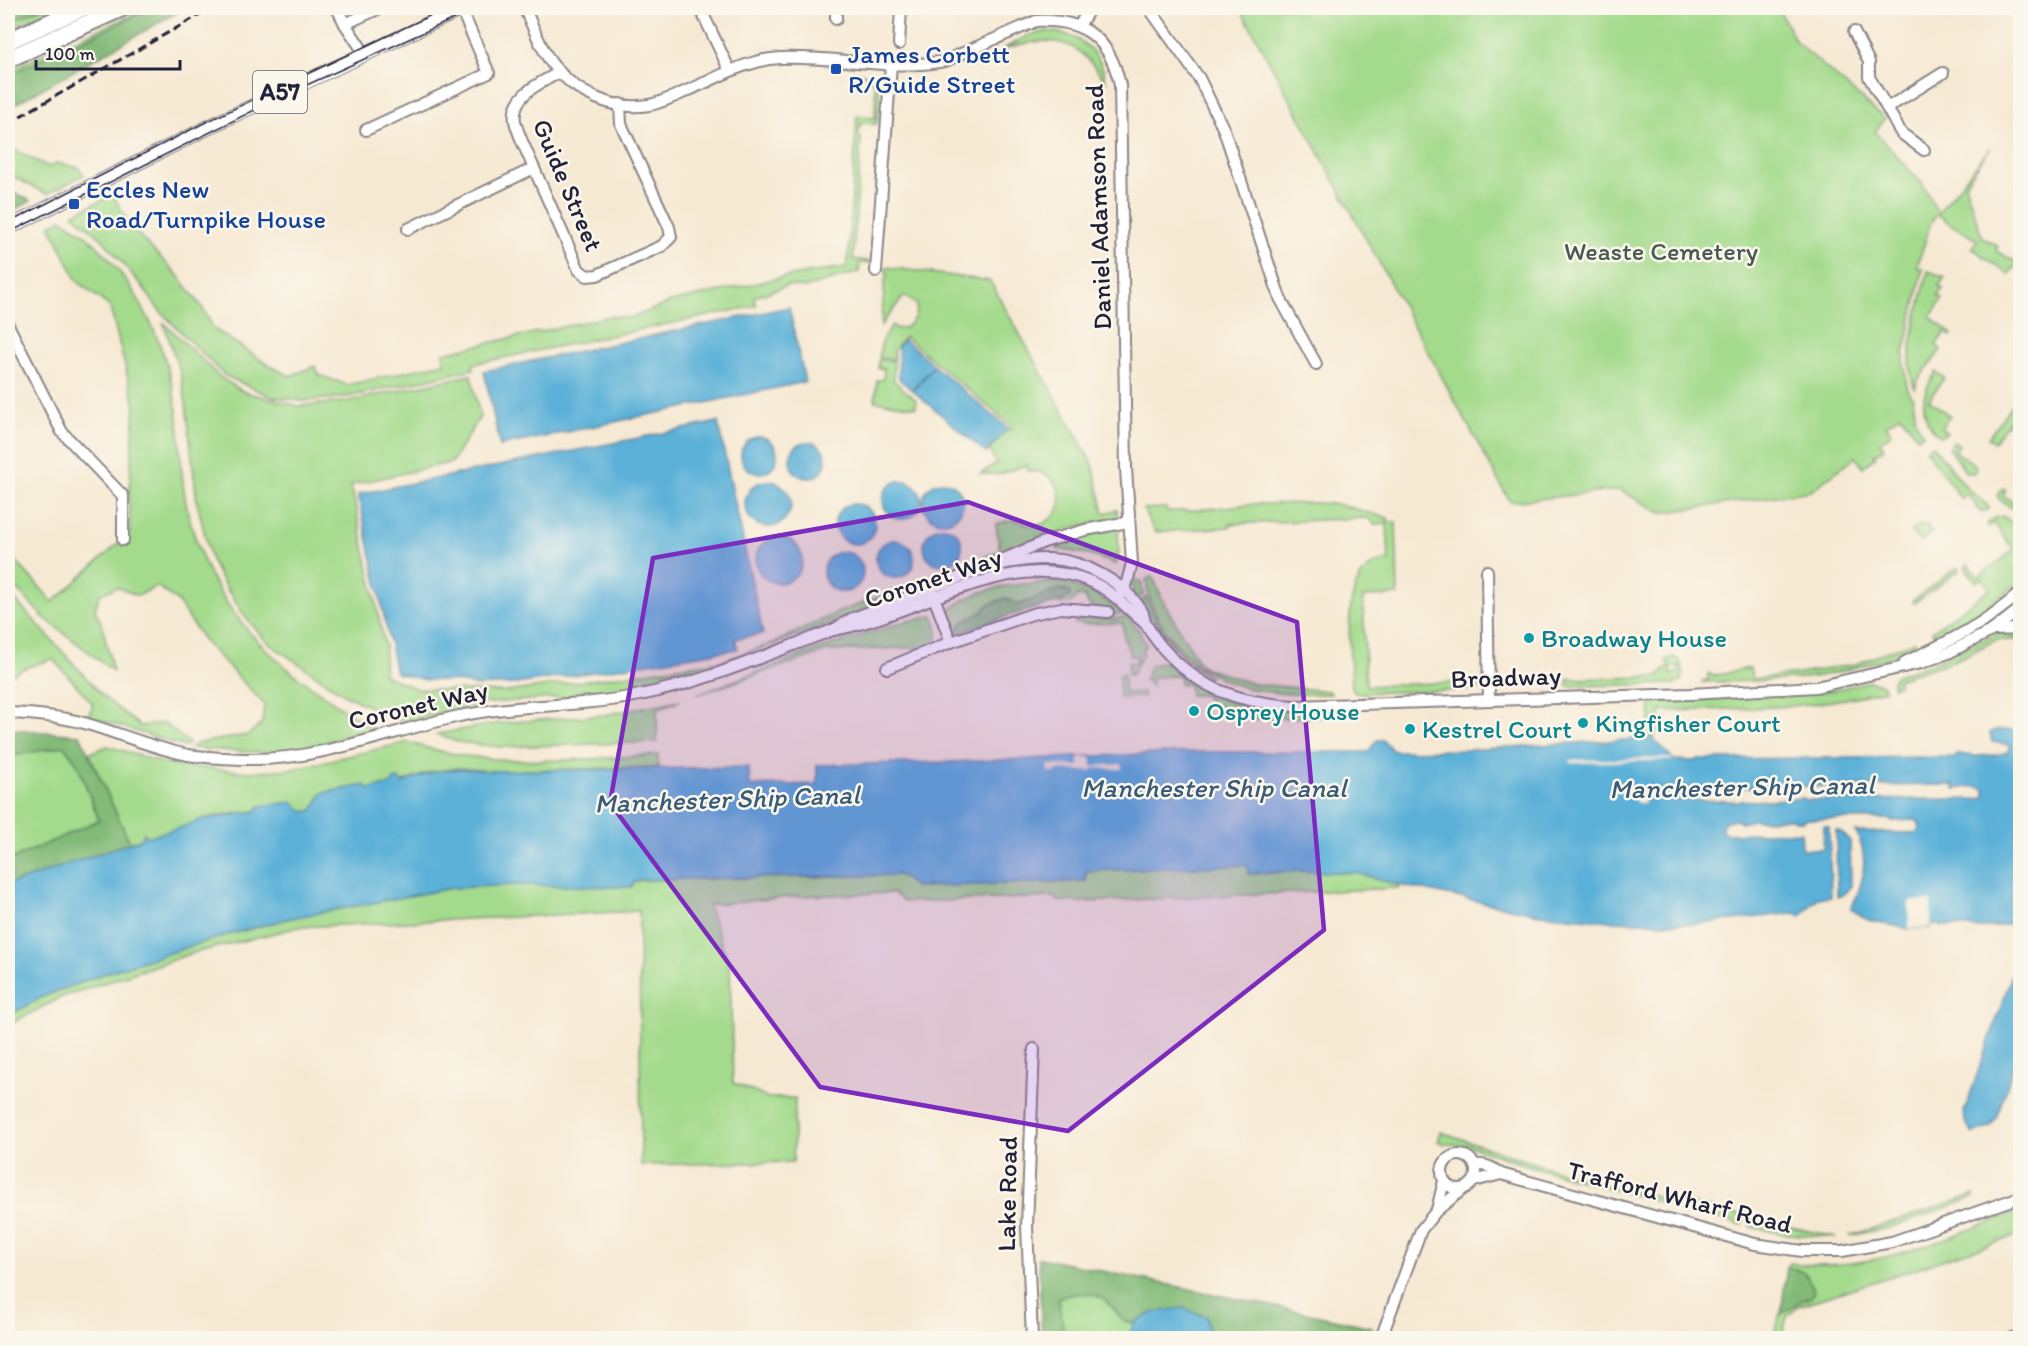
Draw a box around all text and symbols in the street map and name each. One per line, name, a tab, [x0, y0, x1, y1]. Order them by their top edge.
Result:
scale bar	[36, 33, 180, 71]
place label: James Corbett R/Guide Street	[848, 38, 1016, 100]
text: 100 m	[45, 43, 95, 65]
marker: James Corbett R/Guide Street	[829, 62, 843, 76]
road number: A57	[253, 71, 307, 113]
street label: Daniel Adamson Road	[1078, 83, 1118, 331]
street label: Guide Street	[526, 114, 610, 256]
place label: Eccles New Road/Turnpike House	[86, 173, 326, 235]
marker: Eccles New Road/Turnpike House	[67, 197, 81, 211]
park label: Weaste Cemetery	[1564, 235, 1758, 267]
street label: Coronet Way	[860, 541, 1006, 615]
place label: Broadway House	[1541, 622, 1727, 654]
marker: Broadway House	[1522, 631, 1536, 645]
street label: Broadway	[1450, 659, 1562, 695]
street label: Coronet Way	[345, 673, 491, 737]
place label: Osprey House	[1206, 695, 1360, 727]
marker: Osprey House	[1187, 704, 1201, 718]
place label: Kingfisher Court	[1595, 707, 1781, 739]
place label: Kestrel Court	[1422, 713, 1572, 745]
marker: Kingfisher Court	[1576, 716, 1590, 730]
marker: Kestrel Court	[1403, 722, 1417, 736]
water label: Manchester Ship Canal	[1609, 768, 1877, 805]
water label: Manchester Ship Canal	[1081, 771, 1349, 804]
water label: Manchester Ship Canal	[594, 777, 863, 820]
street label: Lake Road	[990, 1136, 1024, 1252]
street label: Trafford Wharf Road	[1564, 1154, 1796, 1241]

